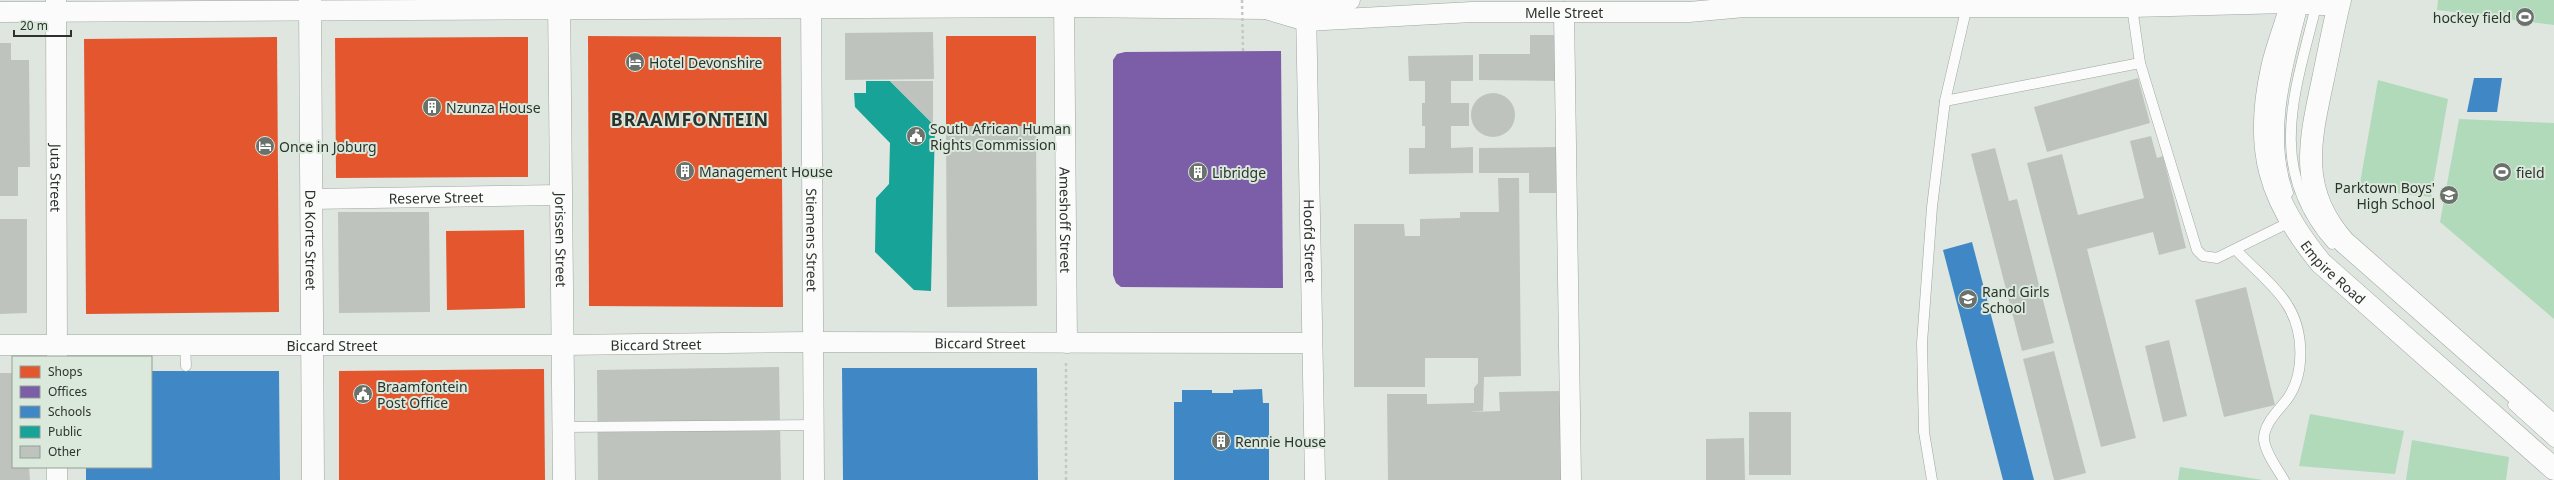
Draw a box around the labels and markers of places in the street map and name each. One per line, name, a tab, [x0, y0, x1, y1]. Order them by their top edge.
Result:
sports icon: hockey field	[2514, 6, 2536, 28]
place label: hockey field	[2433, 8, 2511, 27]
hotel icon: Hotel Devonshire	[624, 51, 646, 73]
place label: Hotel Devonshire	[649, 53, 763, 72]
building icon: Nzunza House	[421, 96, 443, 118]
place label: Nzunza House	[446, 98, 541, 117]
place label: South African Human Rights Commission	[930, 119, 1071, 154]
public building icon: South African Human Rights Commission	[905, 125, 927, 147]
hotel icon: Once in Joburg	[254, 135, 276, 157]
place label: Once in Joburg	[279, 137, 377, 156]
building icon: Management House	[674, 160, 696, 182]
building icon: Libridge	[1187, 161, 1209, 183]
sports icon: field	[2491, 161, 2513, 183]
place label: Management House	[699, 162, 833, 181]
place label: Libridge	[1212, 163, 1266, 182]
place label: field	[2516, 163, 2545, 182]
place label: Parktown Boys' High School	[2335, 178, 2435, 213]
school or university icon: Parktown Boys' High School	[2438, 184, 2460, 206]
place label: Rand Girls School	[1982, 282, 2050, 317]
school or university icon: Rand Girls School	[1957, 288, 1979, 310]
place label: Braamfontein Post Office	[377, 377, 468, 412]
public building icon: Braamfontein Post Office	[352, 383, 374, 405]
building icon: Rennie House	[1210, 430, 1232, 452]
place label: Rennie House	[1235, 432, 1326, 451]

